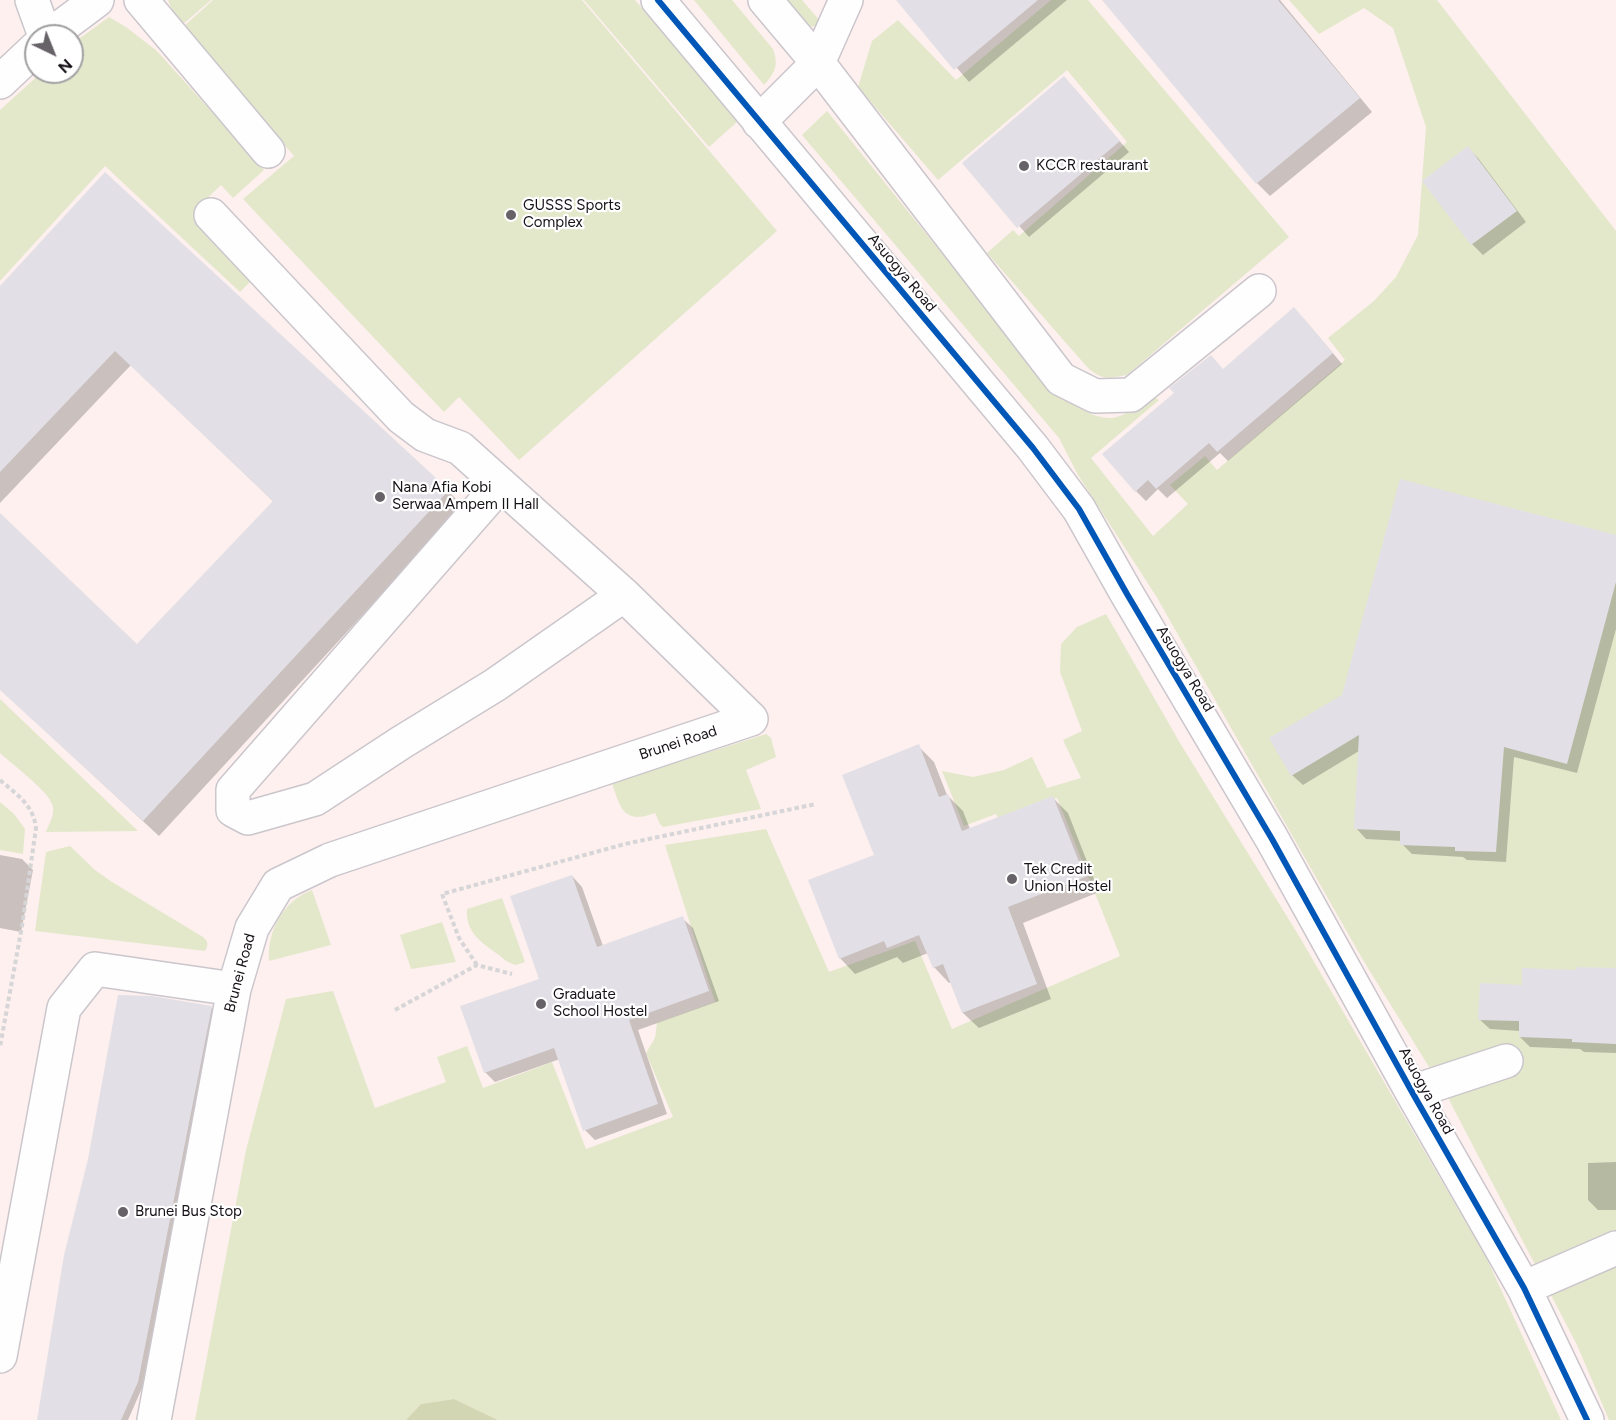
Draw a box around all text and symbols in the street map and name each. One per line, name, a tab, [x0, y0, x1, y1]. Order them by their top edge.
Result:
north arrow	[24, 24, 84, 84]
text: N	[54, 55, 76, 77]
place label: KCCR restaurant	[1036, 157, 1149, 175]
marker: KCCR restaurant	[1017, 159, 1031, 173]
place label: GUSSS Sports Complex	[523, 197, 621, 232]
marker: GUSSS Sports Complex	[504, 208, 518, 222]
street label: Asuogya Road	[864, 230, 940, 316]
place label: Nana Afia Kobi Serwaa Ampem II Hall	[392, 479, 539, 514]
marker: Nana Afia Kobi Serwaa Ampem II Hall	[373, 490, 387, 504]
street label: Asuogya Road	[1152, 623, 1218, 715]
street label: Brunei Road	[637, 722, 719, 764]
place label: Tek Credit Union Hostel	[1024, 861, 1111, 896]
marker: Tek Credit Union Hostel	[1005, 872, 1019, 886]
street label: Brunei Road	[221, 932, 259, 1014]
place label: Graduate School Hostel	[553, 986, 647, 1021]
marker: Graduate School Hostel	[534, 997, 548, 1011]
street label: Asuogya Road	[1395, 1044, 1457, 1138]
place label: Brunei Bus Stop	[135, 1203, 242, 1221]
marker: Brunei Bus Stop	[116, 1205, 130, 1219]

